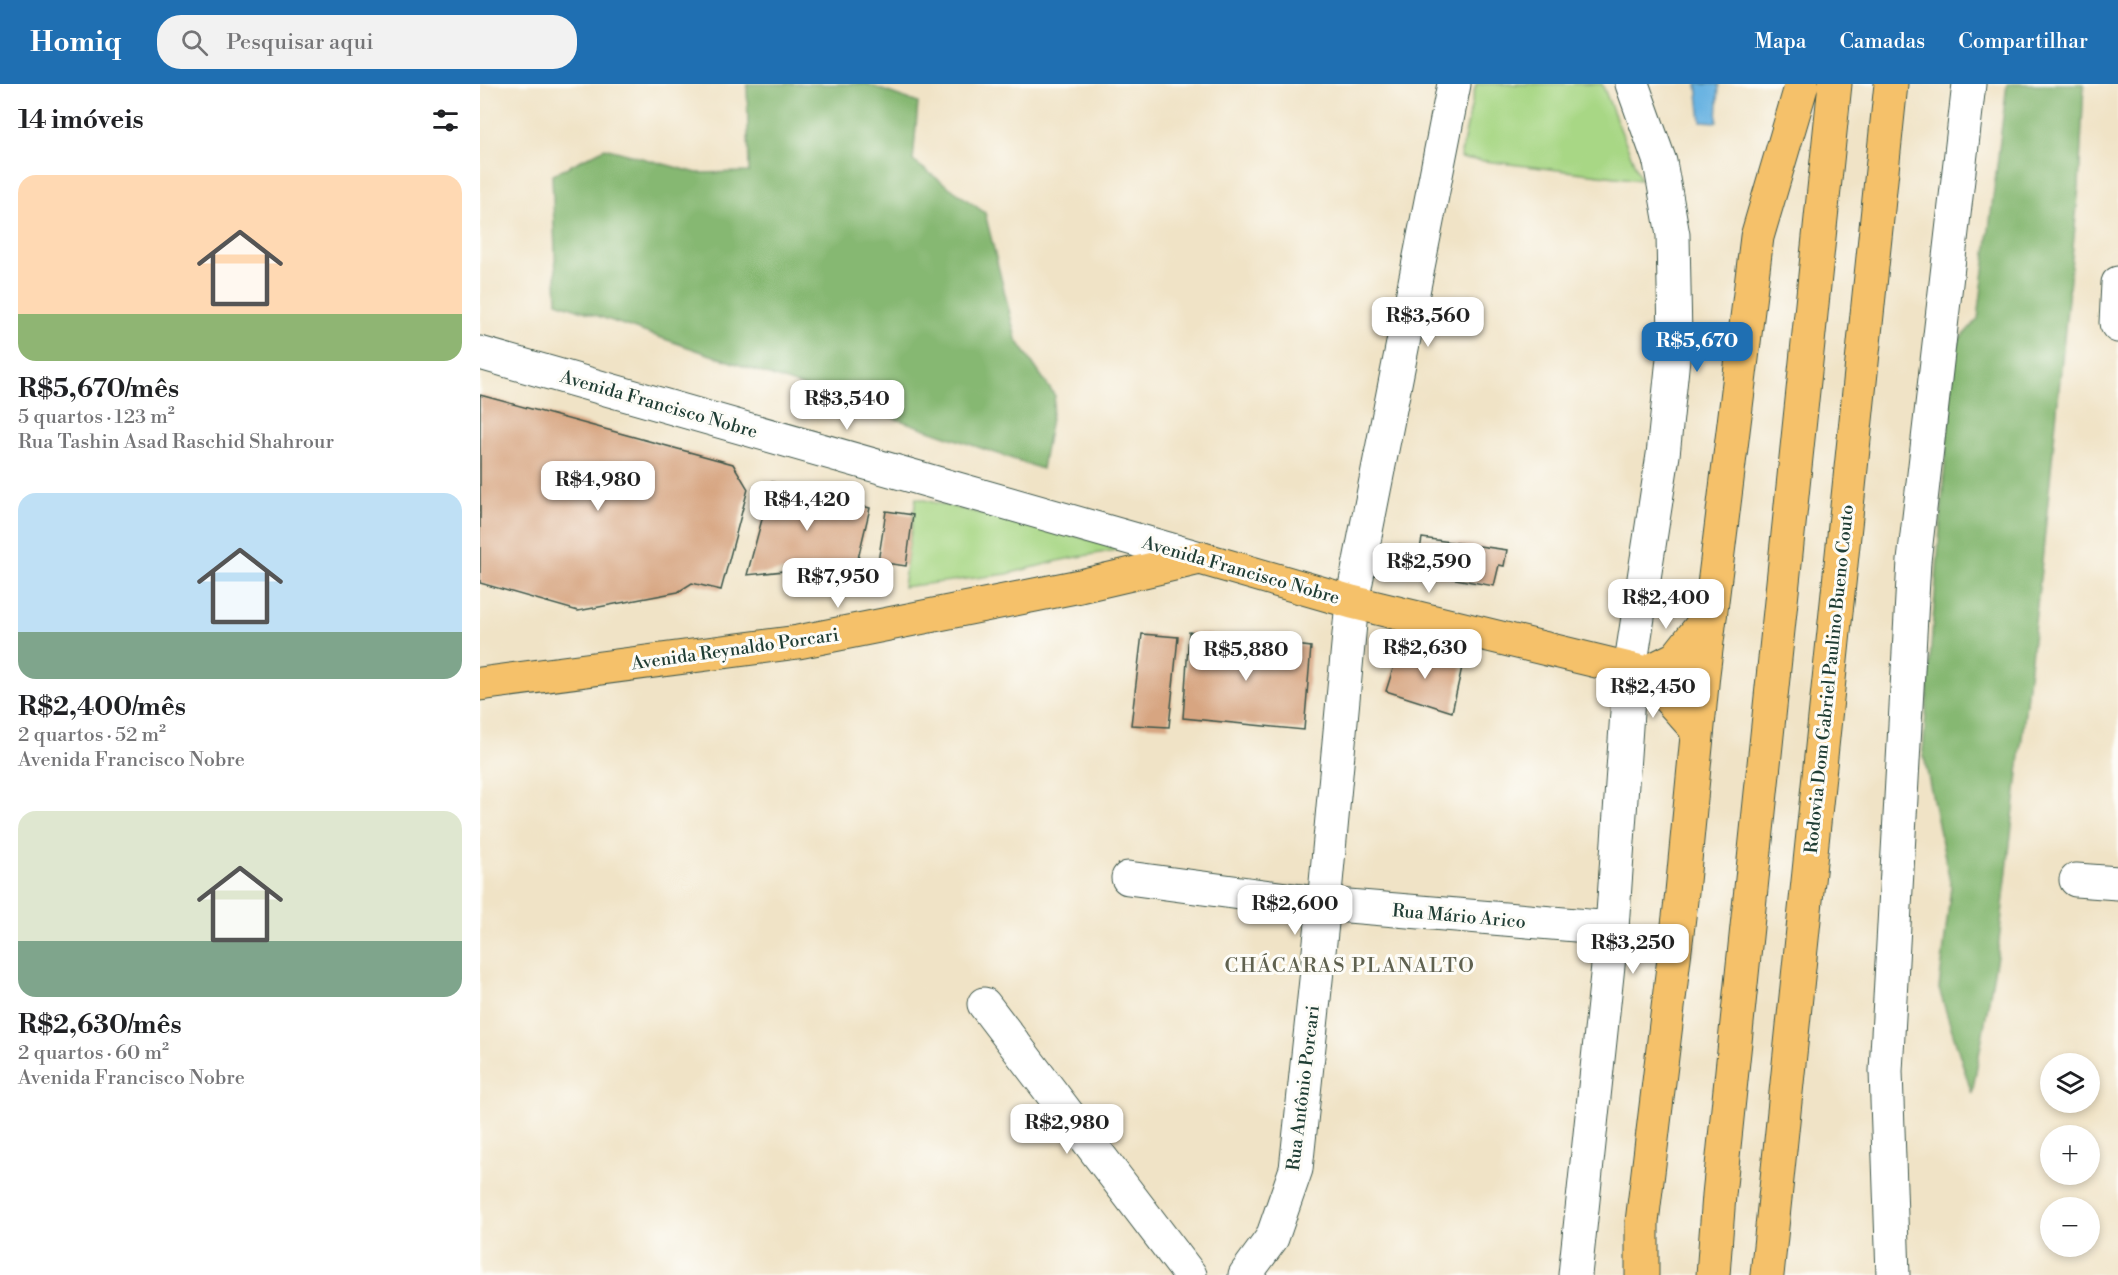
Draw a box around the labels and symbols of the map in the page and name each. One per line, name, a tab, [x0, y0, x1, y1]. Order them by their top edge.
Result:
pin: R$3,560	[1373, 297, 1483, 348]
pin: R$5,670	[1642, 322, 1752, 373]
street label: Avenida Francisco Nobre	[557, 365, 760, 444]
pin: R$3,540	[792, 380, 902, 431]
pin: R$4,980	[543, 461, 653, 512]
pin: R$4,420	[752, 481, 862, 532]
street label: Rodovia Dom Gabriel Paulino Bueno Couto	[1800, 503, 1859, 855]
street label: Avenida Francisco Nobre	[1139, 531, 1342, 610]
pin: R$2,590	[1374, 543, 1484, 594]
pin: R$7,950	[783, 558, 893, 609]
pin: R$2,400	[1611, 579, 1721, 630]
street label: Avenida Reynaldo Porcari	[629, 624, 840, 676]
pin: R$2,630	[1370, 629, 1480, 680]
pin: R$5,880	[1191, 631, 1301, 682]
pin: R$2,450	[1598, 668, 1708, 719]
pin: R$2,600	[1240, 885, 1350, 936]
street label: Rua Mário Arico	[1391, 899, 1527, 934]
pin: R$3,250	[1578, 924, 1688, 975]
district label: CHÁCARAS PLANALTO	[1225, 953, 1475, 979]
street label: Rua Antônio Porcari	[1282, 1004, 1325, 1172]
pin: R$2,980	[1012, 1104, 1122, 1155]

